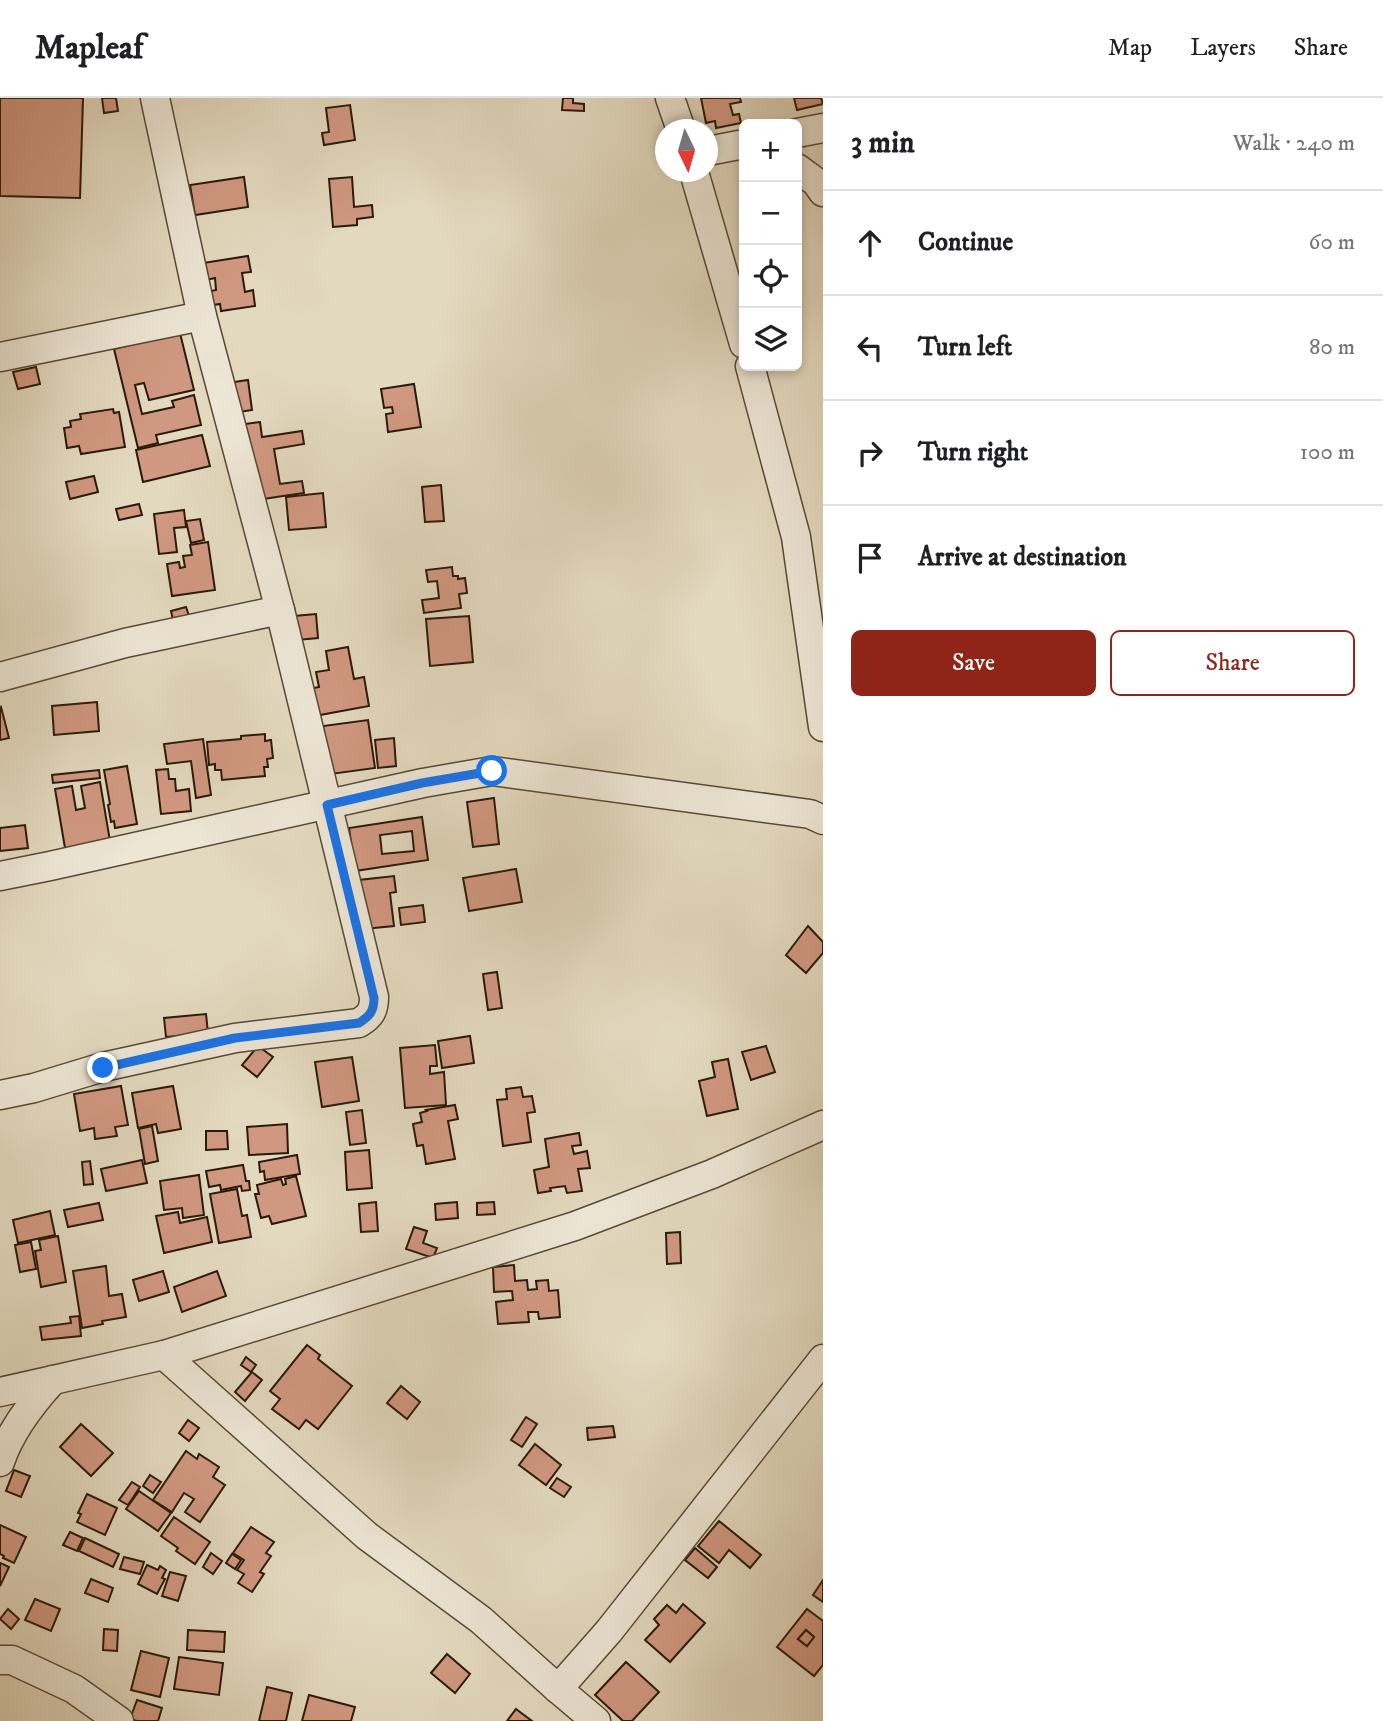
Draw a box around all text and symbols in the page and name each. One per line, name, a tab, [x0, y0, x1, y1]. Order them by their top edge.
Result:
text: Mapleaf	[35, 28, 144, 69]
text: Map	[1108, 33, 1152, 63]
text: Layers	[1190, 33, 1256, 63]
text: Share	[1294, 33, 1348, 63]
north arrow	[655, 119, 718, 182]
map controls	[739, 119, 802, 371]
button: +	[739, 119, 802, 182]
text: 3 min	[851, 125, 915, 162]
text: Walk · 240 m	[1233, 129, 1355, 158]
button: −	[739, 182, 802, 245]
icon: ahead	[851, 224, 889, 262]
text: Continue	[918, 226, 1013, 259]
text: 60 m	[1308, 228, 1355, 257]
button: locate	[739, 245, 802, 308]
button: layers	[739, 308, 802, 371]
icon: left	[851, 329, 889, 367]
text: Turn left	[918, 331, 1012, 364]
text: 80 m	[1309, 333, 1355, 362]
icon: right	[851, 434, 889, 472]
text: Turn right	[918, 436, 1028, 469]
text: 100 m	[1300, 438, 1355, 467]
icon: arrive	[851, 539, 889, 577]
text: Arrive at destination	[918, 541, 1127, 574]
button: Save	[851, 630, 1096, 696]
button: Share	[1110, 630, 1355, 696]
route start	[476, 755, 507, 786]
route end	[87, 1052, 118, 1083]

